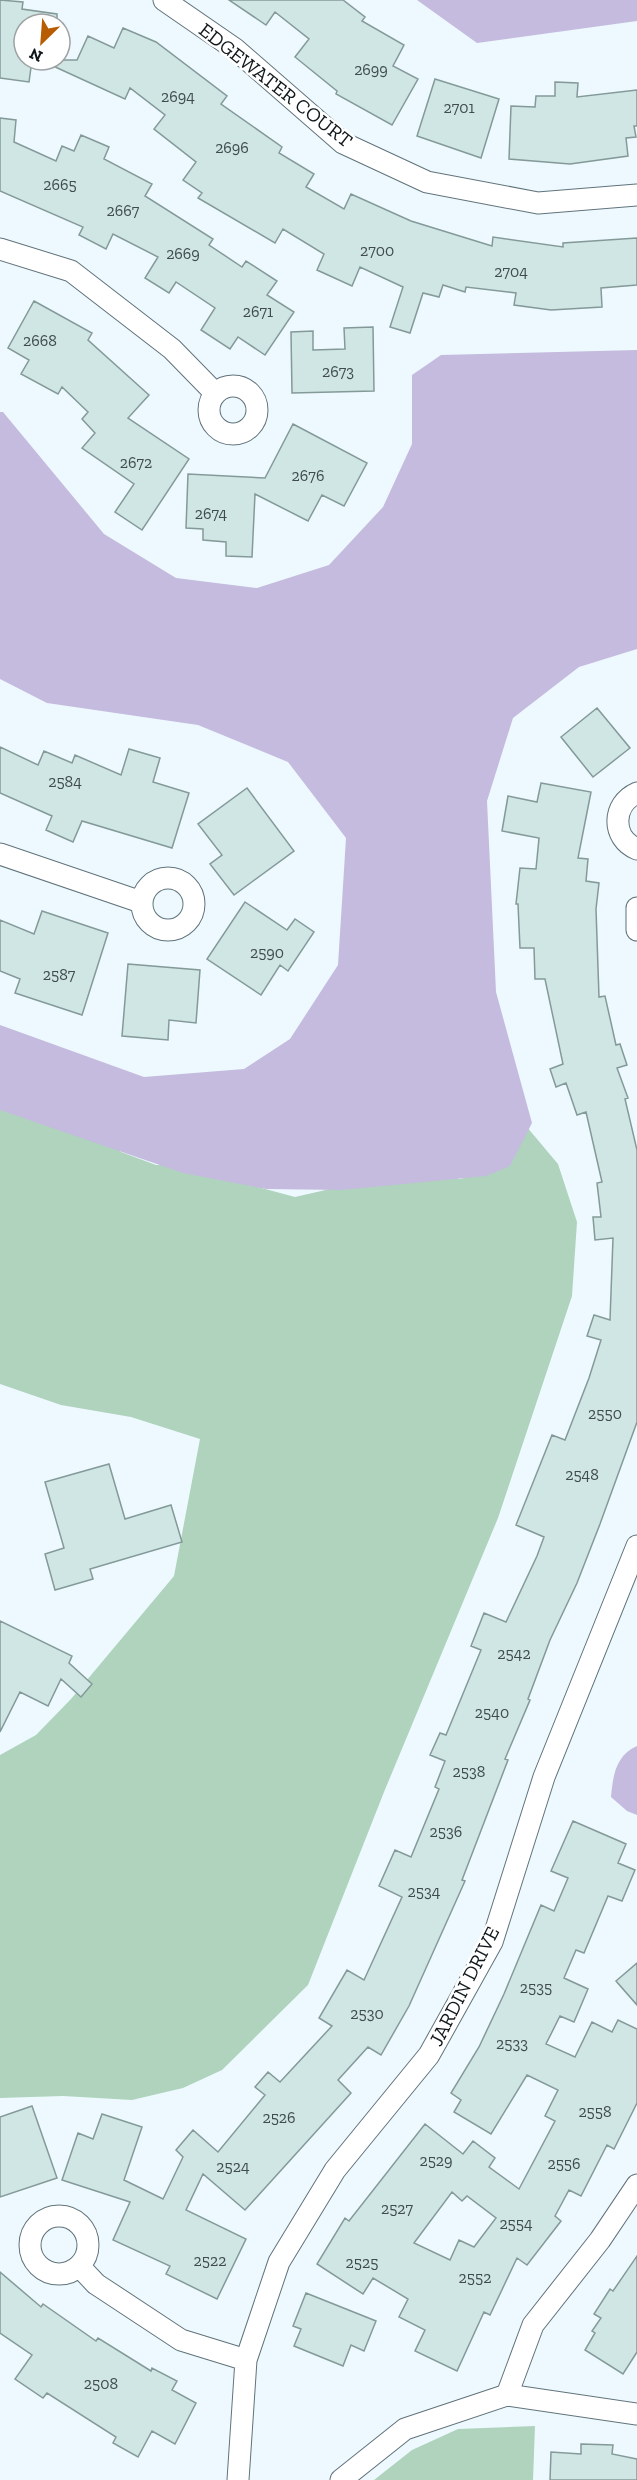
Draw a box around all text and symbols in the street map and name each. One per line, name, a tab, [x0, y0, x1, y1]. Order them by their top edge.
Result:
north arrow	[12, 12, 72, 72]
street label: EDGEWATER COURT	[195, 18, 357, 152]
text: N	[26, 44, 45, 66]
house number: 2699	[354, 60, 388, 79]
house number: 2694	[161, 87, 195, 106]
house number: 2701	[443, 98, 475, 117]
house number: 2696	[215, 138, 249, 157]
house number: 2665	[43, 175, 77, 194]
house number: 2667	[107, 201, 140, 220]
house number: 2700	[360, 241, 394, 260]
house number: 2669	[166, 244, 200, 263]
house number: 2704	[494, 262, 528, 281]
house number: 2671	[243, 302, 273, 321]
house number: 2668	[23, 331, 57, 350]
house number: 2673	[322, 362, 354, 381]
house number: 2672	[120, 453, 152, 472]
house number: 2676	[292, 466, 324, 485]
house number: 2674	[195, 504, 228, 523]
house number: 2584	[48, 772, 82, 791]
house number: 2590	[250, 943, 284, 962]
house number: 2587	[43, 965, 76, 984]
house number: 2550	[588, 1404, 622, 1423]
house number: 2548	[565, 1465, 599, 1484]
house number: 2542	[497, 1644, 531, 1663]
house number: 2540	[475, 1703, 509, 1722]
house number: 2538	[453, 1762, 485, 1781]
house number: 2536	[430, 1822, 462, 1841]
house number: 2534	[408, 1882, 441, 1901]
street label: JARDIN DRIVE	[424, 1922, 504, 2050]
house number: 2535	[520, 1978, 552, 1997]
house number: 2530	[350, 2004, 384, 2023]
house number: 2533	[496, 2034, 528, 2053]
house number: 2558	[578, 2102, 612, 2121]
house number: 2526	[262, 2108, 296, 2127]
house number: 2529	[419, 2151, 453, 2170]
house number: 2556	[547, 2154, 581, 2173]
house number: 2524	[216, 2157, 250, 2176]
house number: 2527	[381, 2199, 414, 2218]
house number: 2554	[499, 2214, 533, 2233]
house number: 2522	[194, 2251, 226, 2270]
house number: 2525	[346, 2253, 378, 2272]
house number: 2552	[459, 2268, 491, 2287]
house number: 2508	[84, 2374, 118, 2393]

